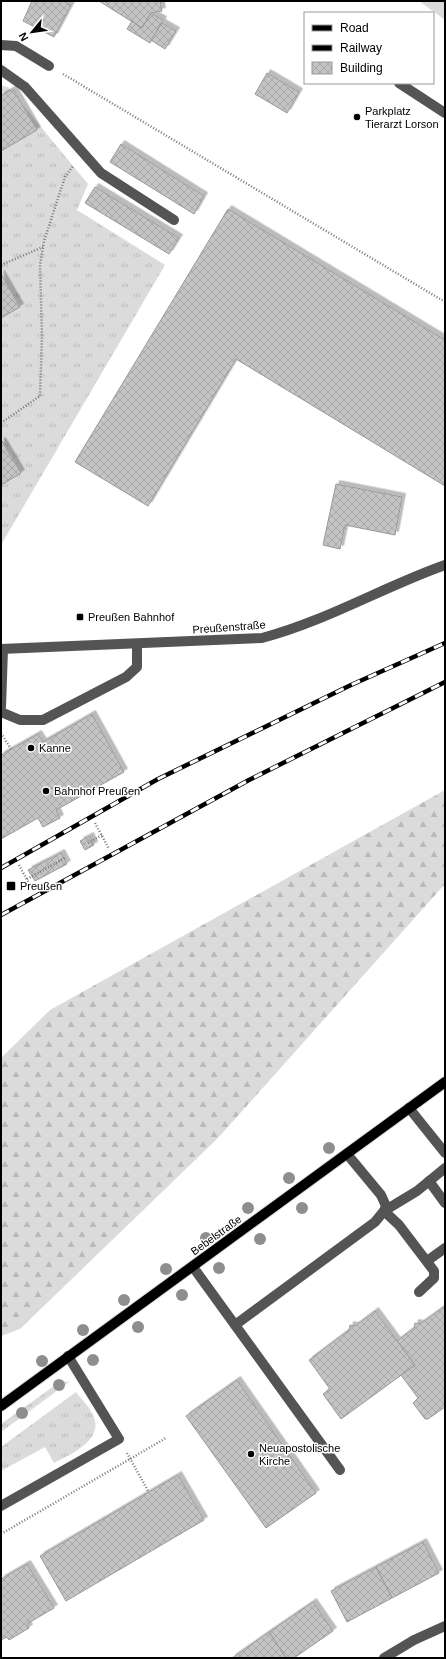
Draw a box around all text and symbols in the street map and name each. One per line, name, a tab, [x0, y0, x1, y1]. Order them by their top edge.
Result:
north arrow	[12, 12, 52, 52]
legend	[304, 12, 434, 84]
text: Road	[340, 21, 369, 35]
text: N	[16, 30, 30, 43]
text: Railway	[340, 41, 382, 55]
text: Building	[340, 61, 383, 75]
place label: Parkplatz Tierarzt Lorson	[365, 105, 439, 130]
marker: Parkplatz Tierarzt Lorson	[352, 112, 362, 122]
place label: Preußen Bahnhof	[88, 611, 175, 623]
marker: Preußen Bahnhof	[75, 612, 85, 622]
street label: Preußenstraße	[192, 618, 266, 636]
place label: Kanne	[39, 742, 71, 754]
marker: Kanne	[26, 743, 36, 753]
place label: Bahnhof Preußen	[54, 785, 140, 797]
marker: Bahnhof Preußen	[41, 786, 51, 796]
marker: Preußen	[5, 880, 17, 892]
place label: Preußen	[20, 880, 62, 892]
street label: Bebelstraße	[188, 1213, 244, 1257]
place label: Neuapostolische Kirche	[259, 1442, 340, 1467]
marker: Neuapostolische Kirche	[246, 1449, 256, 1459]

